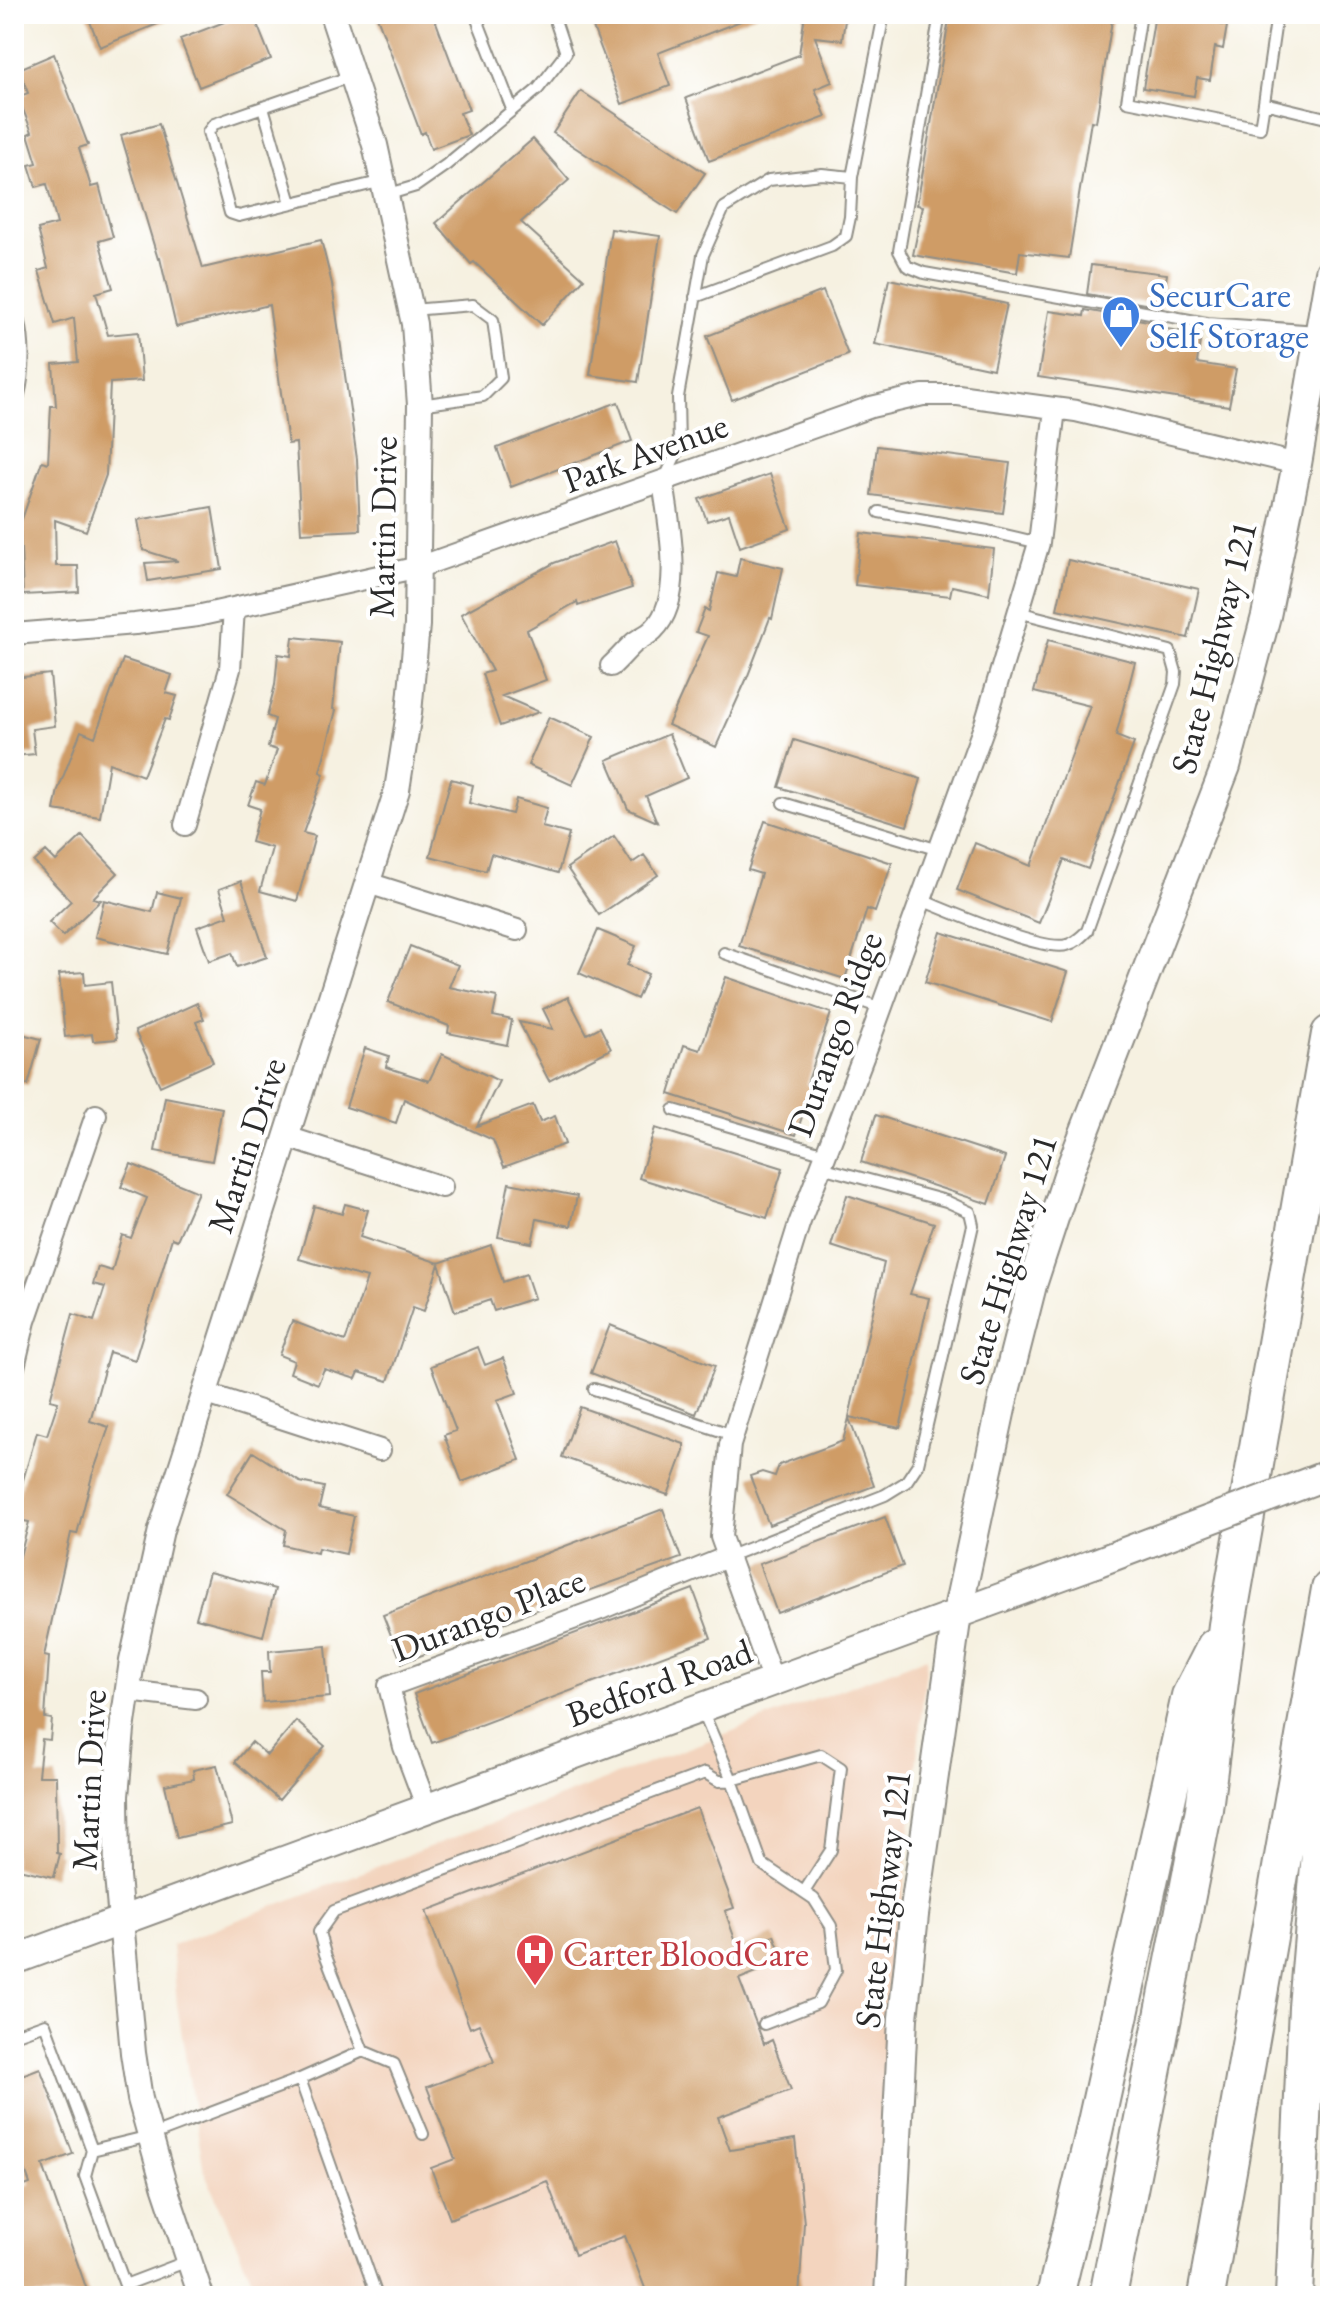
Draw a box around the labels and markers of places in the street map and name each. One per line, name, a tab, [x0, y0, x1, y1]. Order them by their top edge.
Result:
place label: SecurCare Self Storage	[1149, 271, 1309, 359]
shop icon: SecurCare Self Storage	[1100, 294, 1142, 349]
place label: Carter BloodCare	[563, 1930, 809, 1977]
hospital icon: Carter BloodCare	[514, 1932, 556, 1987]

